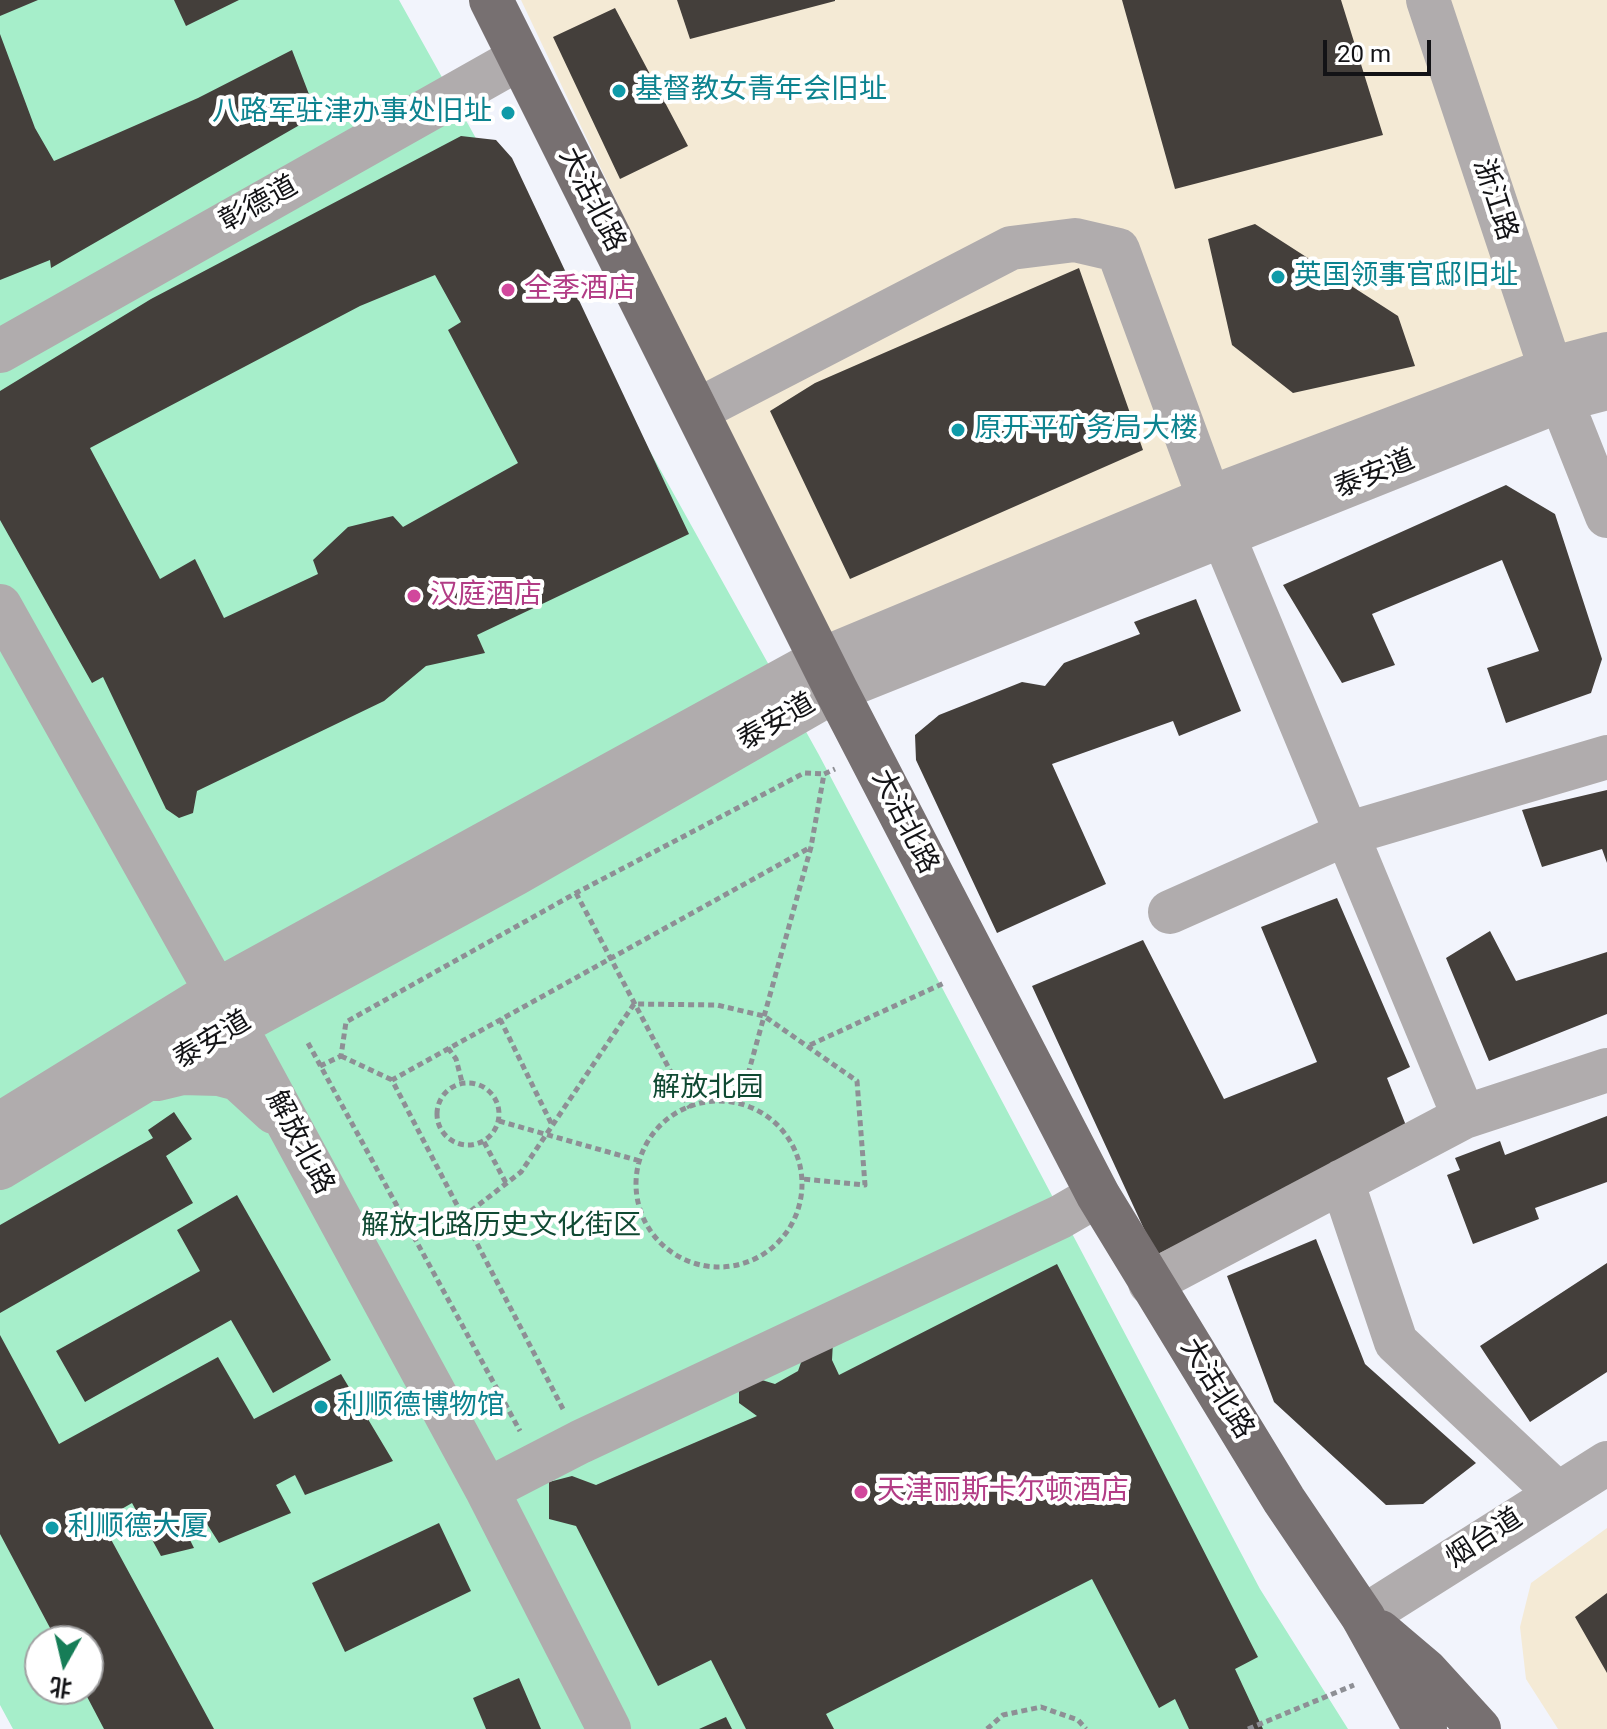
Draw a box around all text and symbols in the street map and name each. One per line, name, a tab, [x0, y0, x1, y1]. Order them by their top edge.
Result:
scale bar	[1327, 24, 1435, 74]
text: 20 m	[1337, 40, 1391, 68]
place label: 基督教女青年会旧址	[635, 74, 887, 108]
marker: 基督教女青年会旧址	[610, 82, 628, 100]
place label: 八路军驻津办事处旧址	[212, 96, 492, 130]
marker: 八路军驻津办事处旧址	[499, 104, 517, 122]
street label: 大沽北路	[551, 142, 631, 258]
street label: 浙江路	[1465, 155, 1523, 245]
street label: 彰德道	[214, 170, 304, 240]
place label: 英国领事官邸旧址	[1294, 260, 1518, 294]
marker: 英国领事官邸旧址	[1269, 268, 1287, 286]
place label: 全季酒店	[524, 273, 636, 307]
marker: 全季酒店	[499, 281, 517, 299]
place label: 原开平矿务局大楼	[974, 413, 1198, 447]
marker: 原开平矿务局大楼	[949, 421, 967, 439]
street label: 泰安道	[1330, 444, 1420, 506]
place label: 汉庭酒店	[430, 579, 542, 613]
marker: 汉庭酒店	[405, 587, 423, 605]
street label: 泰安道	[732, 687, 822, 759]
street label: 大沽北路	[864, 764, 944, 880]
street label: 泰安道	[168, 1005, 258, 1077]
park label: 解放北园	[652, 1072, 764, 1106]
street label: 解放北路	[258, 1086, 340, 1200]
park label: 解放北路历史文化街区	[361, 1210, 641, 1244]
street label: 大沽北路	[1172, 1333, 1260, 1445]
place label: 利顺德博物馆	[337, 1390, 505, 1424]
marker: 利顺德博物馆	[312, 1398, 330, 1416]
place label: 天津丽斯卡尔顿酒店	[877, 1475, 1129, 1509]
marker: 天津丽斯卡尔顿酒店	[852, 1483, 870, 1501]
street label: 烟台道	[1441, 1502, 1529, 1576]
place label: 利顺德大厦	[68, 1511, 208, 1545]
marker: 利顺德大厦	[43, 1519, 61, 1537]
north arrow	[24, 1625, 104, 1705]
text: 北	[48, 1673, 74, 1701]

